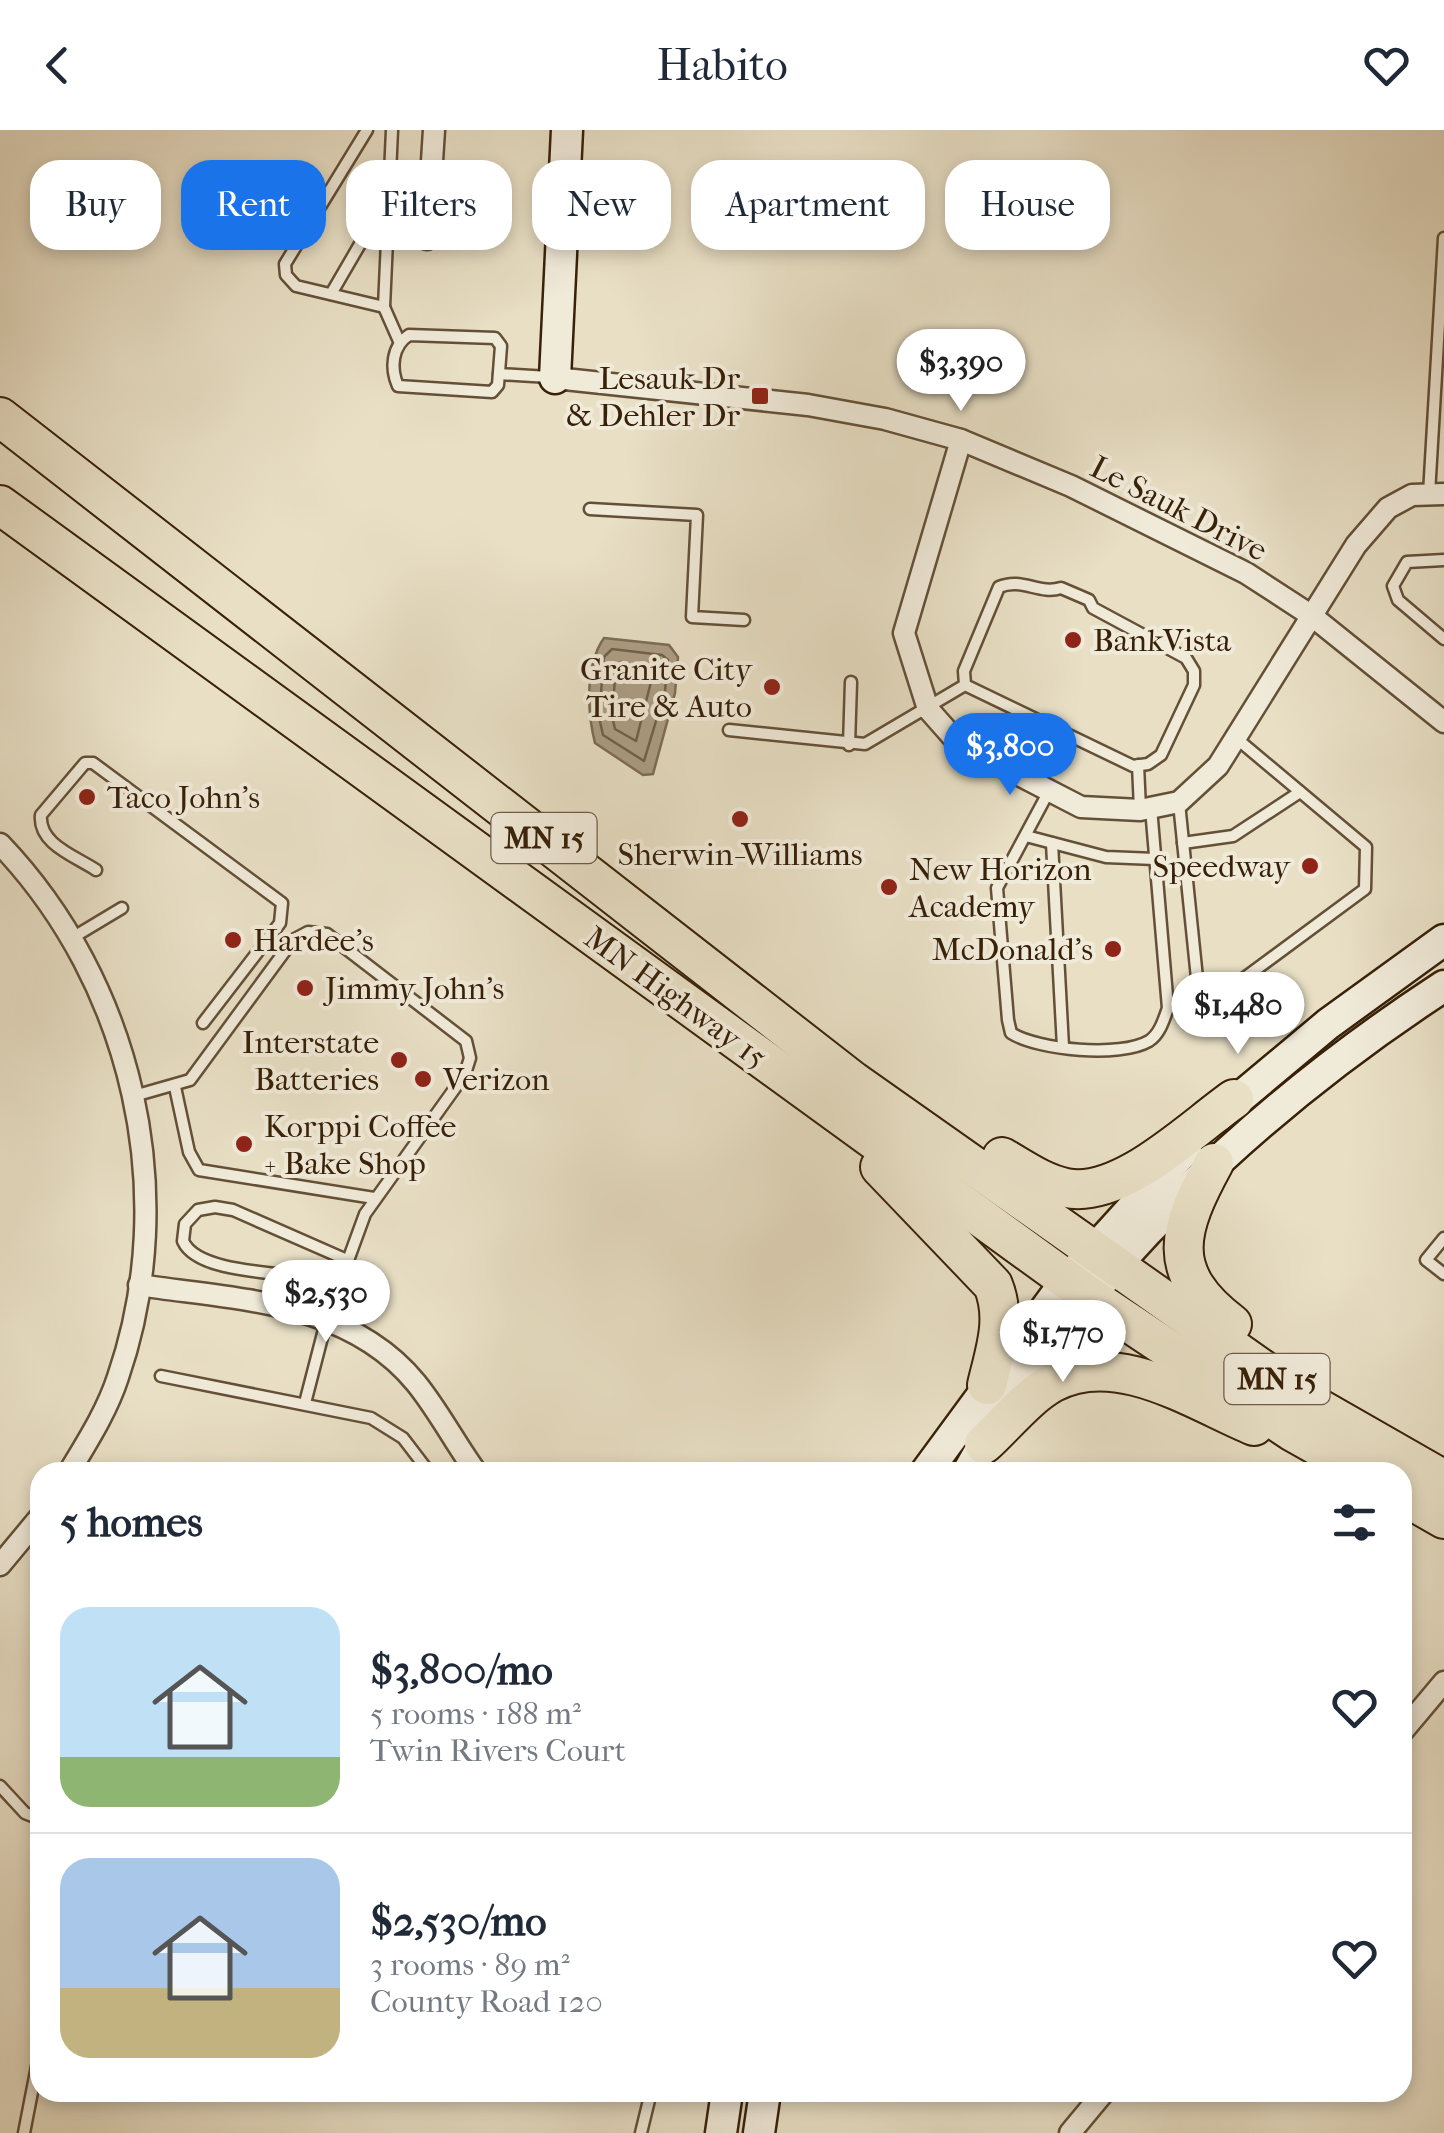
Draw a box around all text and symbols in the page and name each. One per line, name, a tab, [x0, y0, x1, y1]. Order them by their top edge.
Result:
icon: back	[30, 38, 85, 93]
icon: heart	[1359, 38, 1414, 93]
text: Habito	[656, 39, 788, 92]
chip: Buy	[30, 160, 161, 250]
chip: Rent	[181, 160, 326, 250]
chip: Filters	[346, 160, 512, 250]
chip: New	[532, 160, 671, 250]
chip: Apartment	[691, 160, 925, 250]
chip: House	[945, 160, 1110, 250]
pin: $3,390	[880, 329, 1042, 414]
text: $3,390	[919, 343, 1003, 380]
place label: Lesauk Dr & Dehler Dr	[566, 360, 740, 434]
marker: Lesauk Dr & Dehler Dr	[749, 385, 771, 407]
street label: Le Sauk Drive	[1084, 448, 1273, 569]
place label: BankVista	[1093, 622, 1232, 659]
marker: BankVista	[1062, 629, 1084, 651]
place label: Granite City Tire & Auto	[580, 651, 753, 725]
marker: Granite City Tire & Auto	[761, 676, 783, 698]
pin: $3,800	[929, 713, 1091, 798]
text: $3,800	[966, 727, 1054, 764]
place label: Taco John's	[107, 779, 260, 816]
marker: Taco John's	[76, 786, 98, 808]
marker: Sherwin-Williams	[729, 808, 751, 830]
road number: MN 15	[492, 813, 596, 863]
place label: Sherwin-Williams	[617, 836, 863, 873]
place label: Speedway	[1152, 848, 1291, 885]
place label: New Horizon Academy	[907, 851, 1092, 925]
marker: Speedway	[1299, 855, 1321, 877]
marker: New Horizon Academy	[878, 876, 900, 898]
street label: MN Highway 15	[577, 919, 774, 1076]
place label: Hardee's	[253, 922, 374, 959]
marker: Hardee's	[222, 929, 244, 951]
place label: McDonald's	[932, 931, 1093, 968]
marker: McDonald's	[1102, 938, 1124, 960]
place label: Jimmy John's	[322, 970, 504, 1007]
pin: $1,480	[1157, 972, 1319, 1057]
marker: Jimmy John's	[294, 977, 316, 999]
text: $1,480	[1193, 986, 1283, 1023]
place label: Interstate Batteries	[242, 1024, 379, 1098]
marker: Interstate Batteries	[388, 1049, 410, 1071]
place label: Verizon	[442, 1061, 550, 1098]
marker: Verizon	[412, 1068, 434, 1090]
place label: Korppi Coffee + Bake Shop	[264, 1108, 457, 1182]
marker: Korppi Coffee + Bake Shop	[233, 1133, 255, 1155]
pin: $2,530	[245, 1260, 407, 1345]
text: $2,530	[284, 1274, 368, 1311]
pin: $1,770	[982, 1300, 1144, 1385]
text: $1,770	[1022, 1314, 1104, 1351]
road number: MN 15	[1224, 1354, 1330, 1404]
icon: filters	[1327, 1495, 1382, 1550]
text: 5 homes	[60, 1498, 203, 1547]
text: $3,800/mo	[370, 1646, 553, 1695]
icon: home	[140, 1647, 260, 1767]
icon: heart	[1327, 1680, 1382, 1735]
text: 5 rooms · 188 m²	[370, 1695, 581, 1732]
text: Twin Rivers Court	[370, 1732, 626, 1769]
text: $2,530/mo	[370, 1897, 547, 1946]
icon: home	[140, 1898, 260, 2018]
icon: heart	[1327, 1931, 1382, 1986]
text: 3 rooms · 89 m²	[370, 1946, 570, 1983]
text: County Road 120	[370, 1983, 603, 2020]

